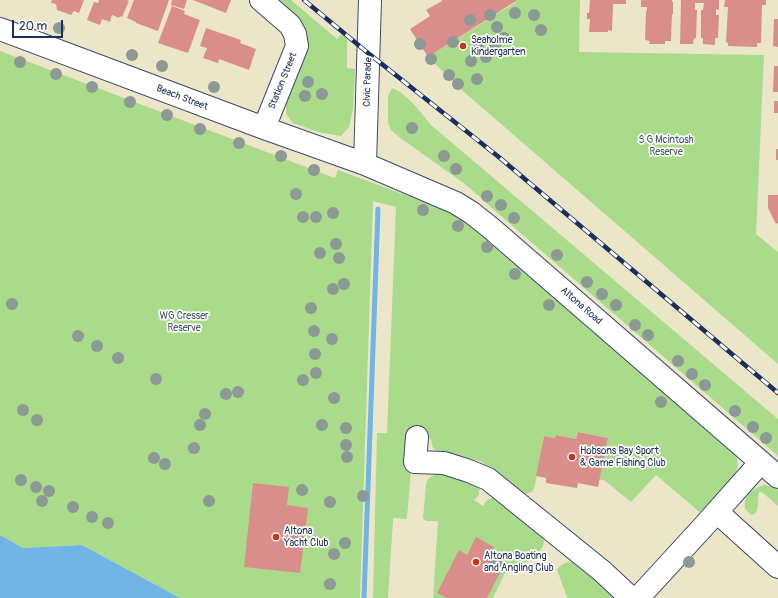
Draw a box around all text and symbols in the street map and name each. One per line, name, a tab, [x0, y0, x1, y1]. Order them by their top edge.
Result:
scale bar	[14, 12, 65, 38]
text: 20 m	[19, 19, 47, 34]
place label: Seaholme Kindergarten	[471, 34, 526, 58]
marker: Seaholme Kindergarten	[458, 41, 468, 51]
street label: Station Street	[266, 51, 300, 111]
street label: Civic Parade	[361, 57, 375, 107]
street label: Beach Street	[155, 83, 209, 113]
park label: S G Mcintosh Reserve	[639, 134, 693, 158]
street label: Altona Road	[558, 285, 604, 327]
park label: WG Cresser Reserve	[159, 310, 209, 334]
place label: Hobsons Bay Sport & Game Fishing Club	[580, 445, 666, 468]
marker: Hobsons Bay Sport & Game Fishing Club	[567, 452, 577, 462]
place label: Altona Yacht Club	[284, 525, 329, 548]
marker: Altona Yacht Club	[271, 532, 281, 542]
place label: Altona Boating and Angling Club	[484, 550, 554, 574]
marker: Altona Boating and Angling Club	[471, 557, 481, 567]

